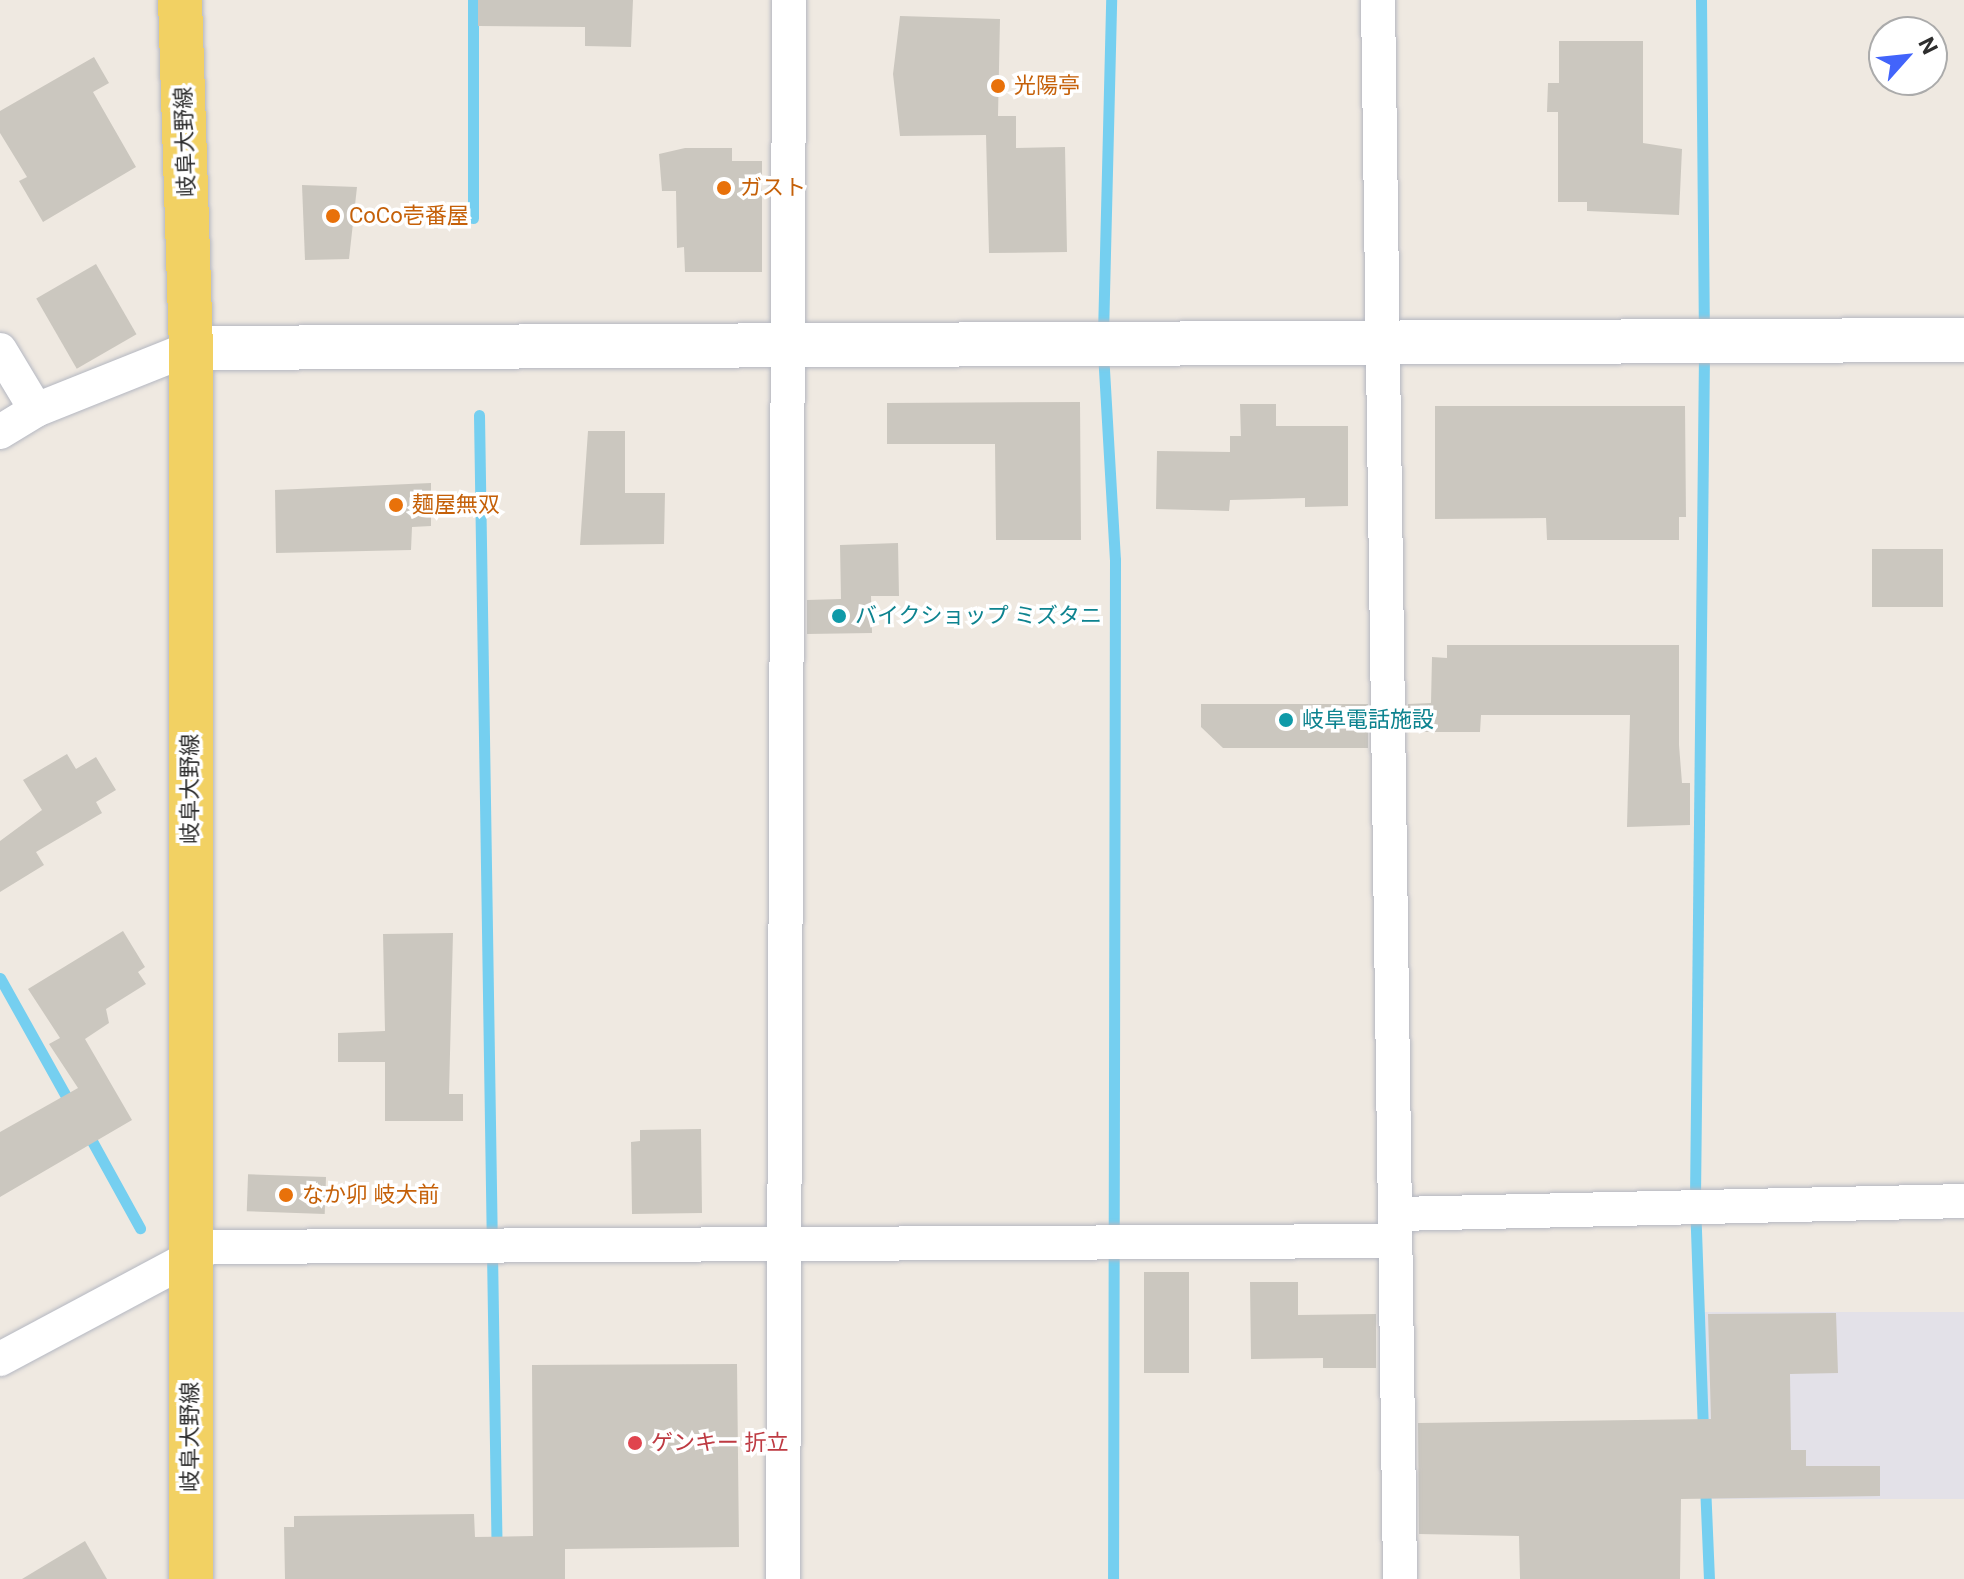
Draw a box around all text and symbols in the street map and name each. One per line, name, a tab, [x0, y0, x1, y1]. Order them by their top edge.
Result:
north arrow	[1868, 16, 1948, 96]
text: N	[1913, 33, 1943, 58]
place label: 光陽亭	[1014, 73, 1080, 99]
marker: 光陽亭	[989, 77, 1007, 95]
street label: 岐阜大野線	[170, 87, 200, 197]
place label: ガスト	[740, 175, 806, 201]
marker: ガスト	[715, 179, 733, 197]
place label: CoCo壱番屋	[349, 203, 469, 229]
marker: CoCo壱番屋	[324, 207, 342, 225]
place label: 麺屋無双	[412, 492, 500, 518]
marker: 麺屋無双	[387, 496, 405, 514]
place label: バイクショップ ミズタニ	[855, 603, 1102, 629]
marker: バイクショップ ミズタニ	[830, 607, 848, 625]
place label: 岐阜電話施設	[1302, 707, 1434, 733]
marker: 岐阜電話施設	[1277, 711, 1295, 729]
street label: 岐阜大野線	[177, 734, 203, 844]
place label: なか卯 岐大前	[302, 1182, 439, 1208]
marker: なか卯 岐大前	[277, 1186, 295, 1204]
street label: 岐阜大野線	[177, 1382, 203, 1492]
place label: ゲンキー 折立	[651, 1430, 788, 1456]
marker: ゲンキー 折立	[626, 1434, 644, 1452]

